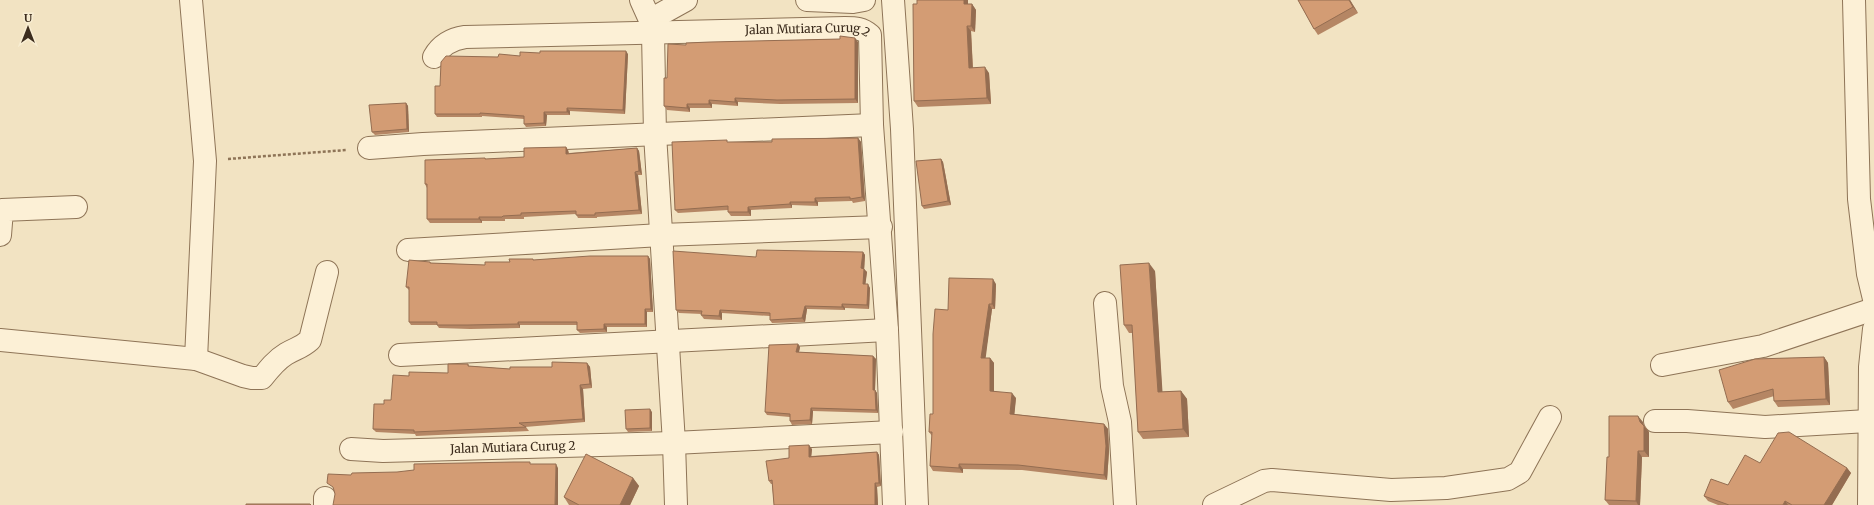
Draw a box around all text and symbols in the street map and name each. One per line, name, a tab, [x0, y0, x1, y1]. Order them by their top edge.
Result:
north arrow	[8, 8, 48, 48]
text: U	[24, 11, 33, 25]
street label: Jalan Mutiara Curug 2	[744, 20, 873, 40]
street label: Jalan Mutiara Curug 2	[449, 438, 576, 456]

